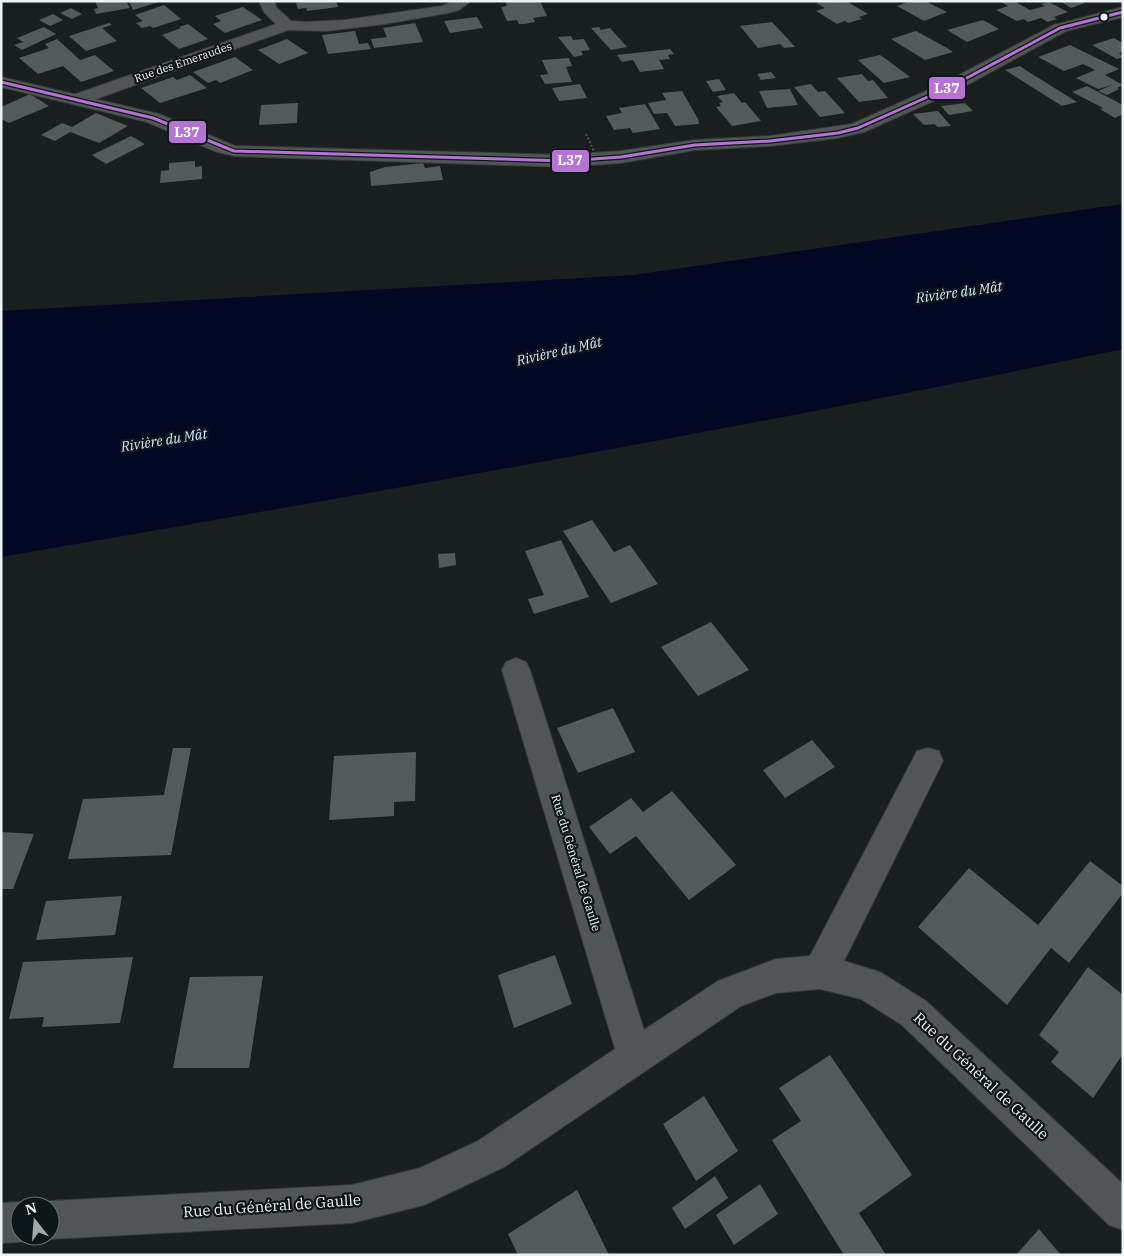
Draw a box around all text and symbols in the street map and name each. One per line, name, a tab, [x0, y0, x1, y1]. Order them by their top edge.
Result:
unlabelled marker	[1099, 12, 1109, 22]
street label: Rue des Emeraudes	[132, 39, 234, 85]
line badge: L37	[928, 76, 966, 100]
text: L37	[934, 79, 960, 97]
line badge: L37	[168, 120, 207, 144]
text: L37	[174, 123, 200, 141]
line badge: L37	[551, 149, 590, 173]
text: L37	[557, 151, 583, 169]
water label: Rivière du Mât	[914, 277, 1004, 307]
water label: Rivière du Mât	[514, 332, 604, 370]
water label: Rivière du Mât	[119, 424, 209, 456]
street label: Rue du Général de Gaulle	[548, 793, 604, 933]
street label: Rue du Général de Gaulle	[910, 1008, 1053, 1143]
street label: Rue du Général de Gaulle	[182, 1190, 361, 1221]
north arrow	[10, 1196, 60, 1246]
text: N	[23, 1198, 39, 1219]

